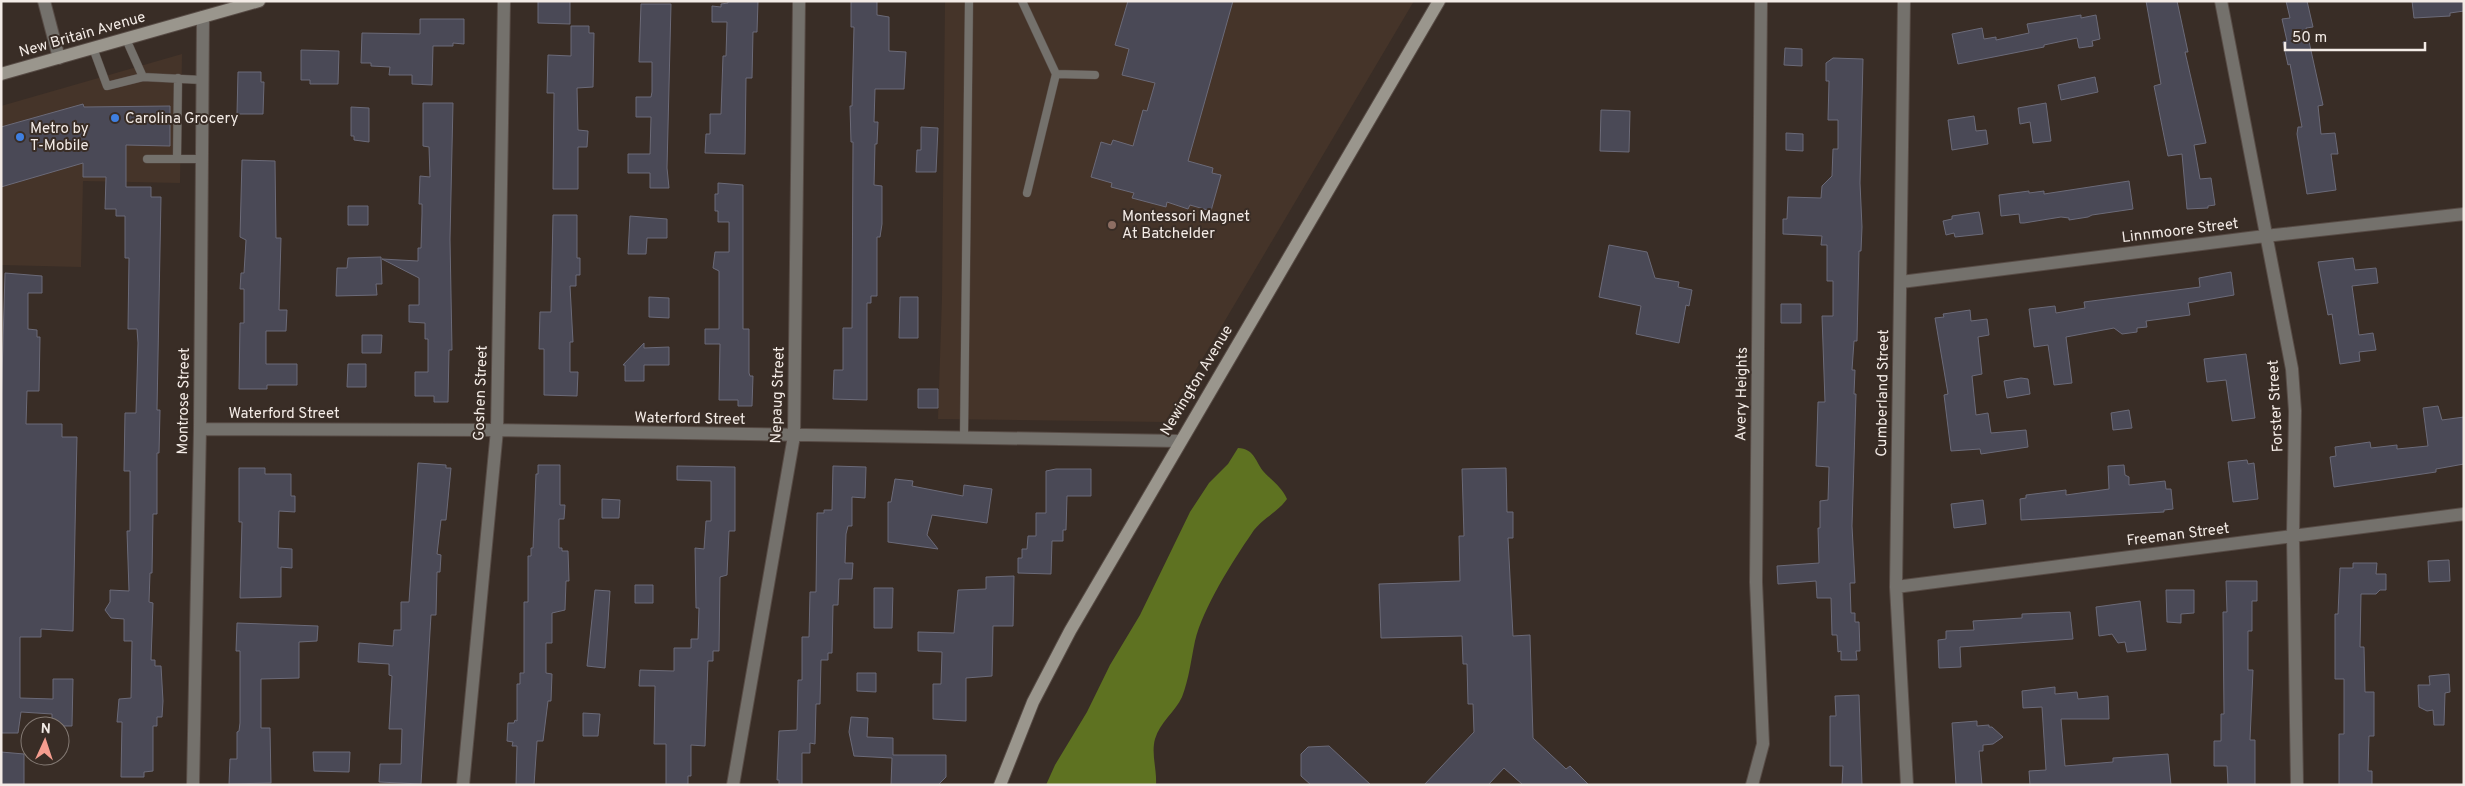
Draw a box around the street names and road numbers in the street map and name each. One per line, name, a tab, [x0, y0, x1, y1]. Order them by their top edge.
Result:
street label: New Britain Avenue	[17, 8, 148, 63]
street label: Linnmoore Street	[2121, 215, 2240, 248]
street label: Newington Avenue	[1157, 322, 1238, 439]
street label: Cumberland Street	[1873, 329, 1894, 457]
street label: Goshen Street	[470, 345, 493, 441]
street label: Nepaug Street	[767, 346, 790, 444]
street label: Montrose Street	[174, 347, 195, 455]
street label: Avery Heights	[1732, 347, 1753, 441]
street label: Forster Street	[2265, 359, 2288, 453]
street label: Waterford Street	[228, 405, 340, 424]
street label: Waterford Street	[634, 409, 746, 430]
street label: Freeman Street	[2126, 520, 2231, 551]

